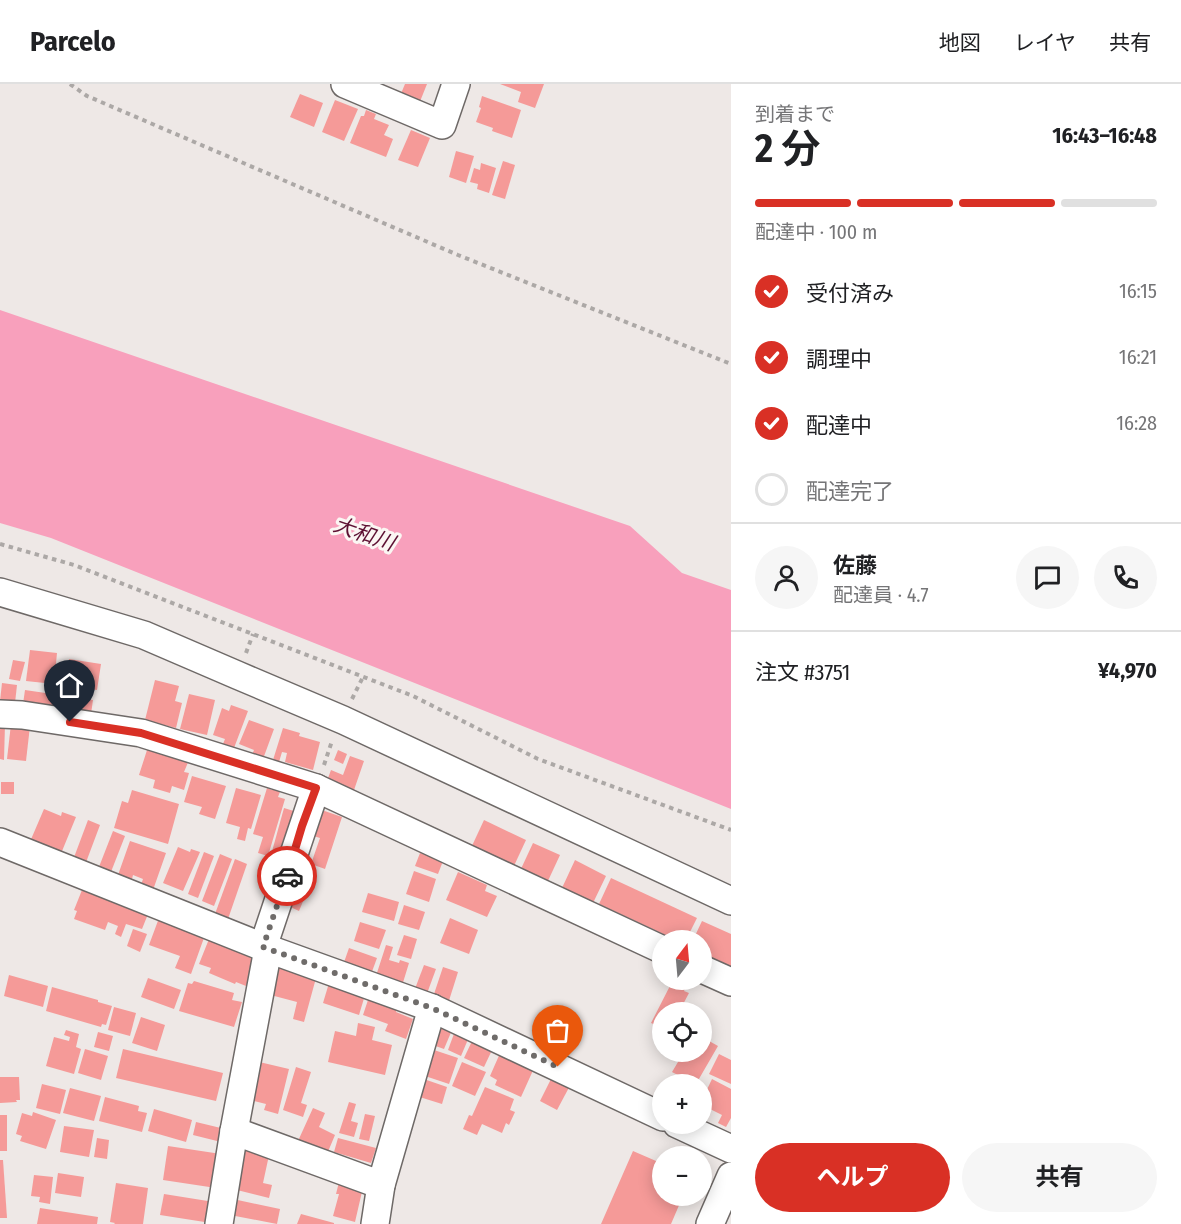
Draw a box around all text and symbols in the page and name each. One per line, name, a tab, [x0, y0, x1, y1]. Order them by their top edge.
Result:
text: Parcelo	[30, 25, 116, 58]
text: 地図	[939, 30, 981, 56]
text: レイヤ	[1014, 30, 1076, 56]
text: 共有	[1109, 30, 1151, 56]
text: 到着まで	[755, 102, 835, 126]
text: 16:43–16:48	[1052, 122, 1157, 149]
text: 2 分	[755, 126, 820, 172]
text: 配達中 · 100 m	[755, 220, 877, 244]
icon: check	[755, 275, 788, 308]
text: 16:15	[1119, 279, 1157, 303]
text: 受付済み	[806, 280, 894, 307]
icon: check	[755, 341, 788, 374]
text: 16:21	[1119, 345, 1157, 369]
text: 調理中	[806, 346, 872, 373]
icon: check	[755, 407, 788, 440]
text: 16:28	[1116, 411, 1157, 435]
text: 配達中	[806, 412, 872, 439]
text: 配達完了	[806, 478, 894, 505]
water label: 大和川	[330, 511, 400, 557]
button: person	[755, 546, 818, 609]
button: chat	[1016, 546, 1079, 609]
button: phone	[1094, 546, 1157, 609]
text: 佐藤	[833, 552, 877, 579]
text: 配達員 · 4.7	[833, 583, 929, 607]
text: ¥4,970	[1098, 657, 1157, 684]
text: 注文 #3751	[755, 659, 850, 686]
pin	[44, 660, 95, 722]
icon: home	[53, 669, 86, 702]
courier	[257, 846, 317, 906]
icon: car	[271, 860, 304, 893]
north arrow	[652, 930, 712, 990]
map controls	[652, 930, 712, 1206]
button: locate	[652, 1002, 712, 1062]
pin	[532, 1005, 583, 1067]
icon: bag	[541, 1014, 574, 1047]
button: +	[652, 1074, 712, 1134]
button: ヘルプ	[755, 1143, 950, 1212]
button: 共有	[962, 1143, 1157, 1212]
button: −	[652, 1146, 712, 1206]

